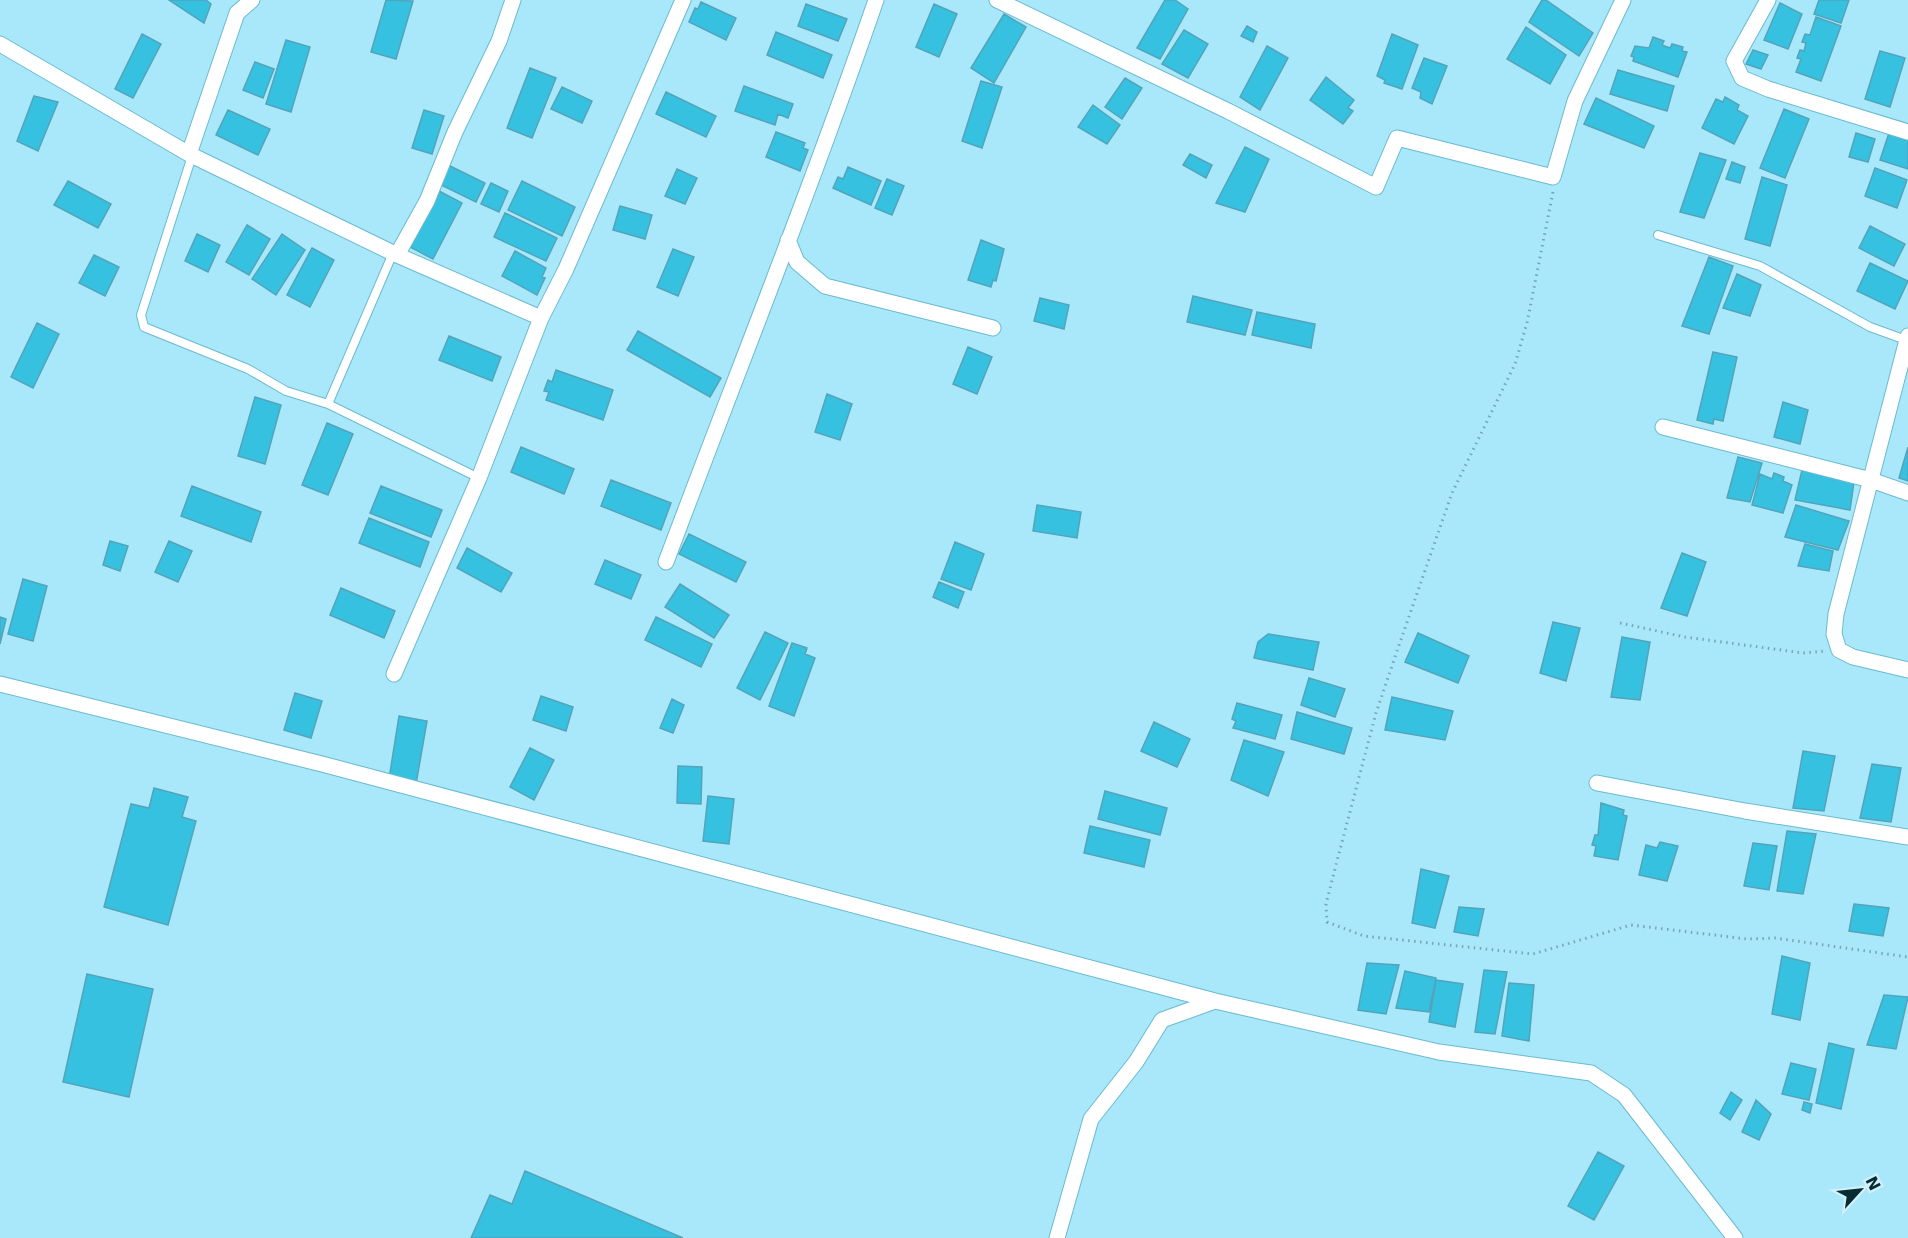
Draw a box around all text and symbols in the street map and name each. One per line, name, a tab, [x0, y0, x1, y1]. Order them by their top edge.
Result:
north arrow	[1830, 1160, 1890, 1220]
text: N	[1861, 1173, 1884, 1194]

